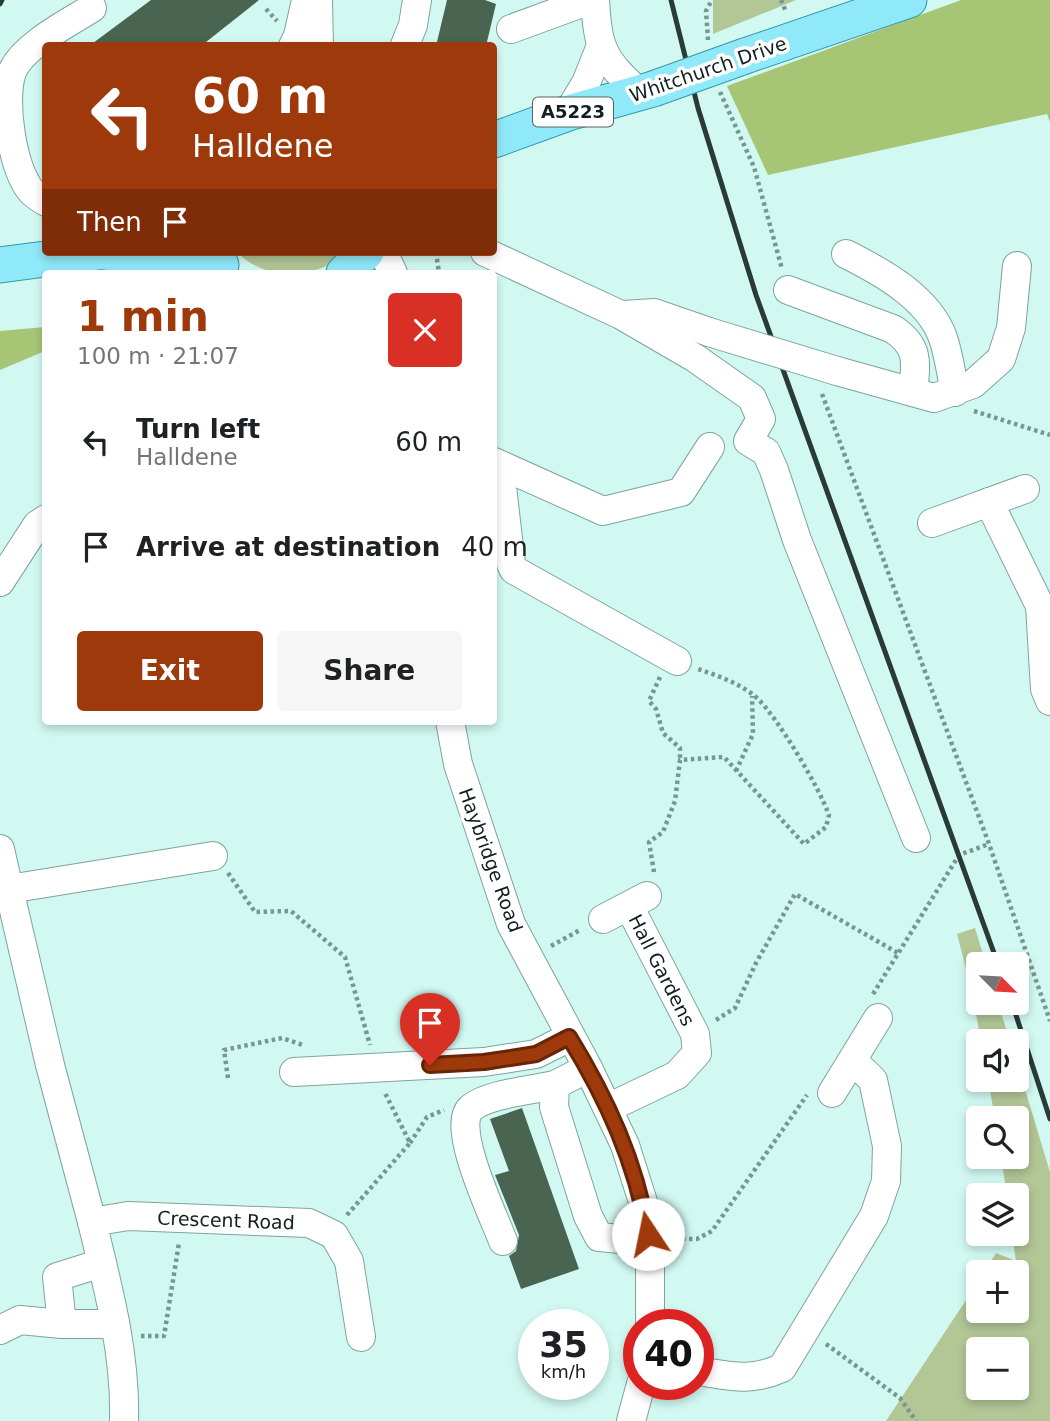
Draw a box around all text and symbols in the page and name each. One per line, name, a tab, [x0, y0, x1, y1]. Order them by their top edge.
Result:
street label: Whitchurch Drive	[627, 32, 789, 106]
text: 60 m	[192, 68, 328, 125]
icon: left	[77, 70, 168, 161]
road number: A5223	[533, 98, 613, 127]
text: Halldene	[192, 127, 333, 165]
icon: arrive	[156, 203, 194, 241]
text: Then	[77, 207, 142, 237]
text: 1 min	[77, 292, 209, 341]
button: close	[388, 293, 462, 367]
text: 100 m · 21:07	[77, 343, 239, 369]
text: Turn left	[136, 414, 260, 444]
icon: left	[77, 423, 115, 461]
text: 60 m	[395, 427, 462, 457]
text: Halldene	[136, 444, 238, 470]
icon: arrive	[77, 528, 115, 566]
text: Arrive at destination	[136, 532, 440, 562]
text: 40 m	[461, 532, 528, 562]
button: Exit	[77, 631, 263, 711]
button: Share	[277, 631, 462, 711]
street label: Haybridge Road	[455, 785, 527, 935]
street label: Hall Gardens	[624, 911, 700, 1029]
north arrow	[966, 952, 1029, 1015]
map controls	[966, 952, 1029, 1400]
pin	[400, 993, 460, 1065]
icon: arrive	[411, 1004, 449, 1042]
button: sound	[966, 1029, 1029, 1092]
button: search	[966, 1106, 1029, 1169]
button: layers	[966, 1183, 1029, 1246]
position arrow	[611, 1197, 685, 1271]
street label: Crescent Road	[157, 1207, 295, 1233]
button: +	[966, 1260, 1029, 1323]
speed limit sign: 40	[623, 1309, 714, 1400]
text: 35	[539, 1325, 588, 1365]
button: −	[966, 1337, 1029, 1400]
text: km/h	[541, 1361, 586, 1382]

